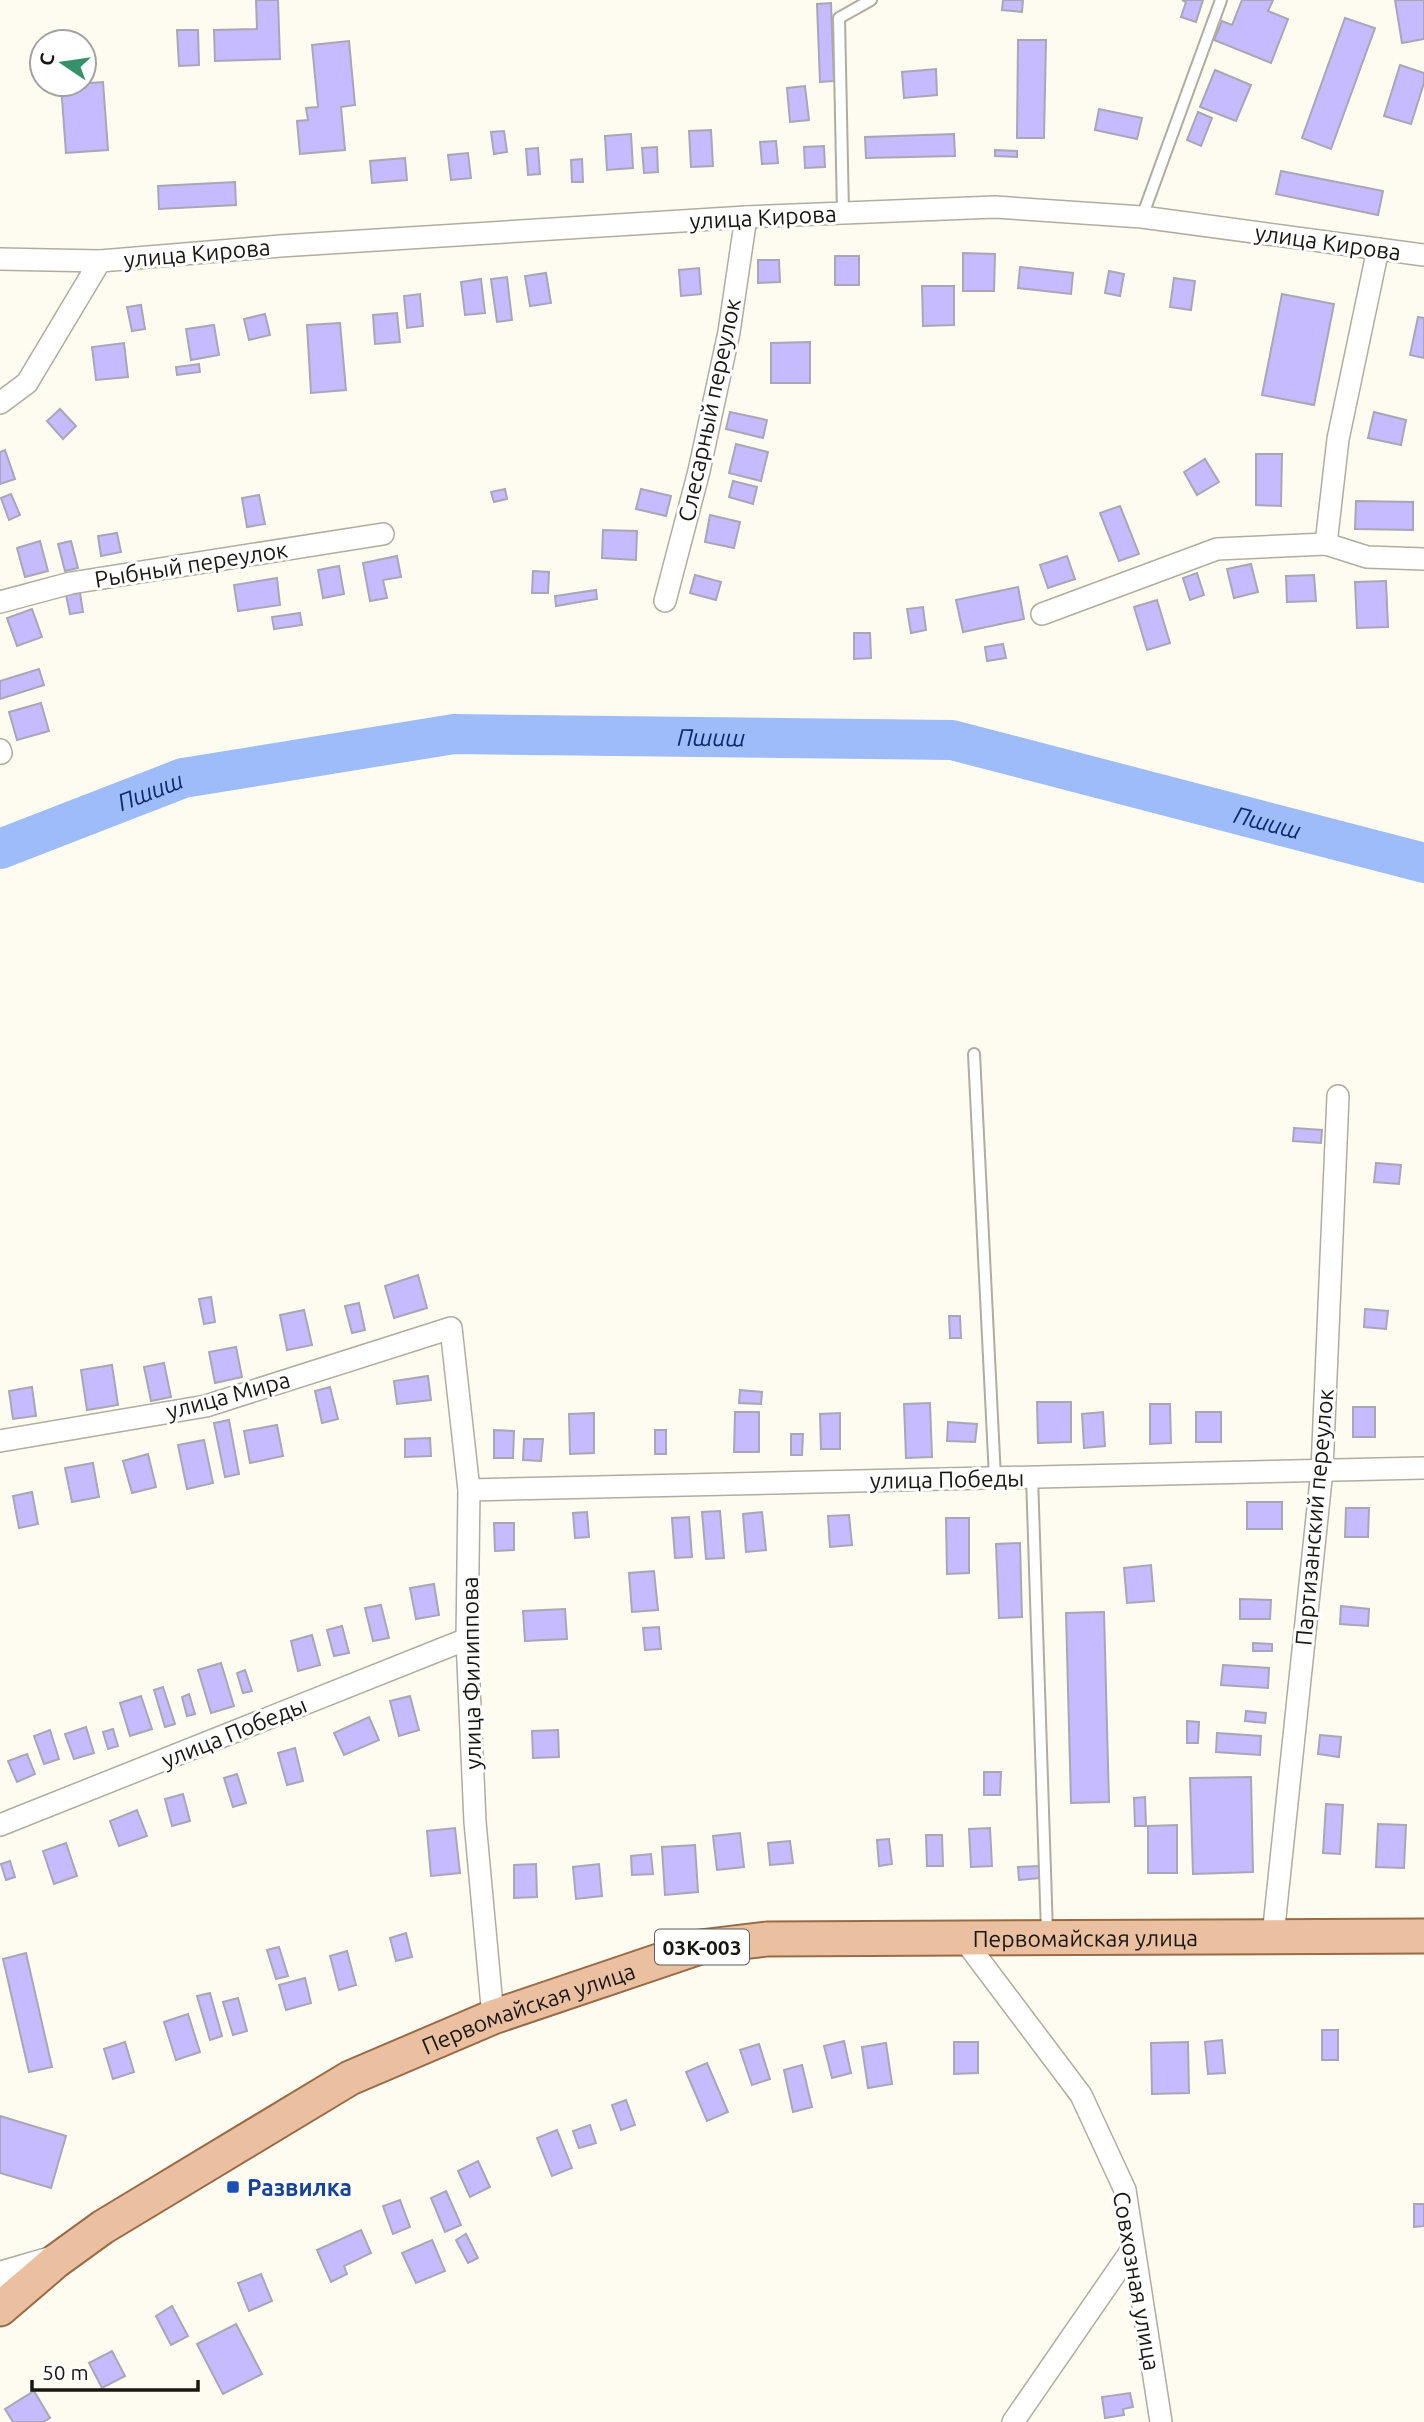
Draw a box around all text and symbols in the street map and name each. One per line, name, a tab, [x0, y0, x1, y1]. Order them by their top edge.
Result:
north arrow	[28, 28, 98, 98]
text: С	[34, 51, 59, 68]
street label: улица Кирова	[689, 201, 837, 233]
street label: улица Кирова	[1253, 219, 1403, 265]
street label: улица Кирова	[123, 234, 271, 272]
street label: Слесарный переулок	[673, 296, 745, 524]
street label: Рыбный переулок	[93, 536, 290, 592]
water label: Пшиш	[677, 723, 746, 751]
water label: Пшиш	[113, 766, 187, 816]
water label: Пшиш	[1231, 801, 1304, 844]
street label: улица Мира	[163, 1366, 293, 1424]
street label: Партизанский переулок	[1290, 1387, 1338, 1646]
street label: улица Победы	[870, 1465, 1024, 1493]
street label: улица Филиппова	[457, 1576, 485, 1770]
street label: улица Победы	[158, 1692, 310, 1772]
street label: Первомайская улица	[973, 1925, 1198, 1951]
road number: 03К-003	[655, 1930, 749, 1965]
street label: Первомайская улица	[418, 1957, 638, 2058]
place label: Развилка	[247, 2175, 352, 2200]
marker: Развилка	[225, 2179, 241, 2195]
street label: Совхозная улица	[1109, 2189, 1165, 2373]
scale bar	[32, 2348, 198, 2392]
text: 50 m	[42, 2360, 89, 2384]

